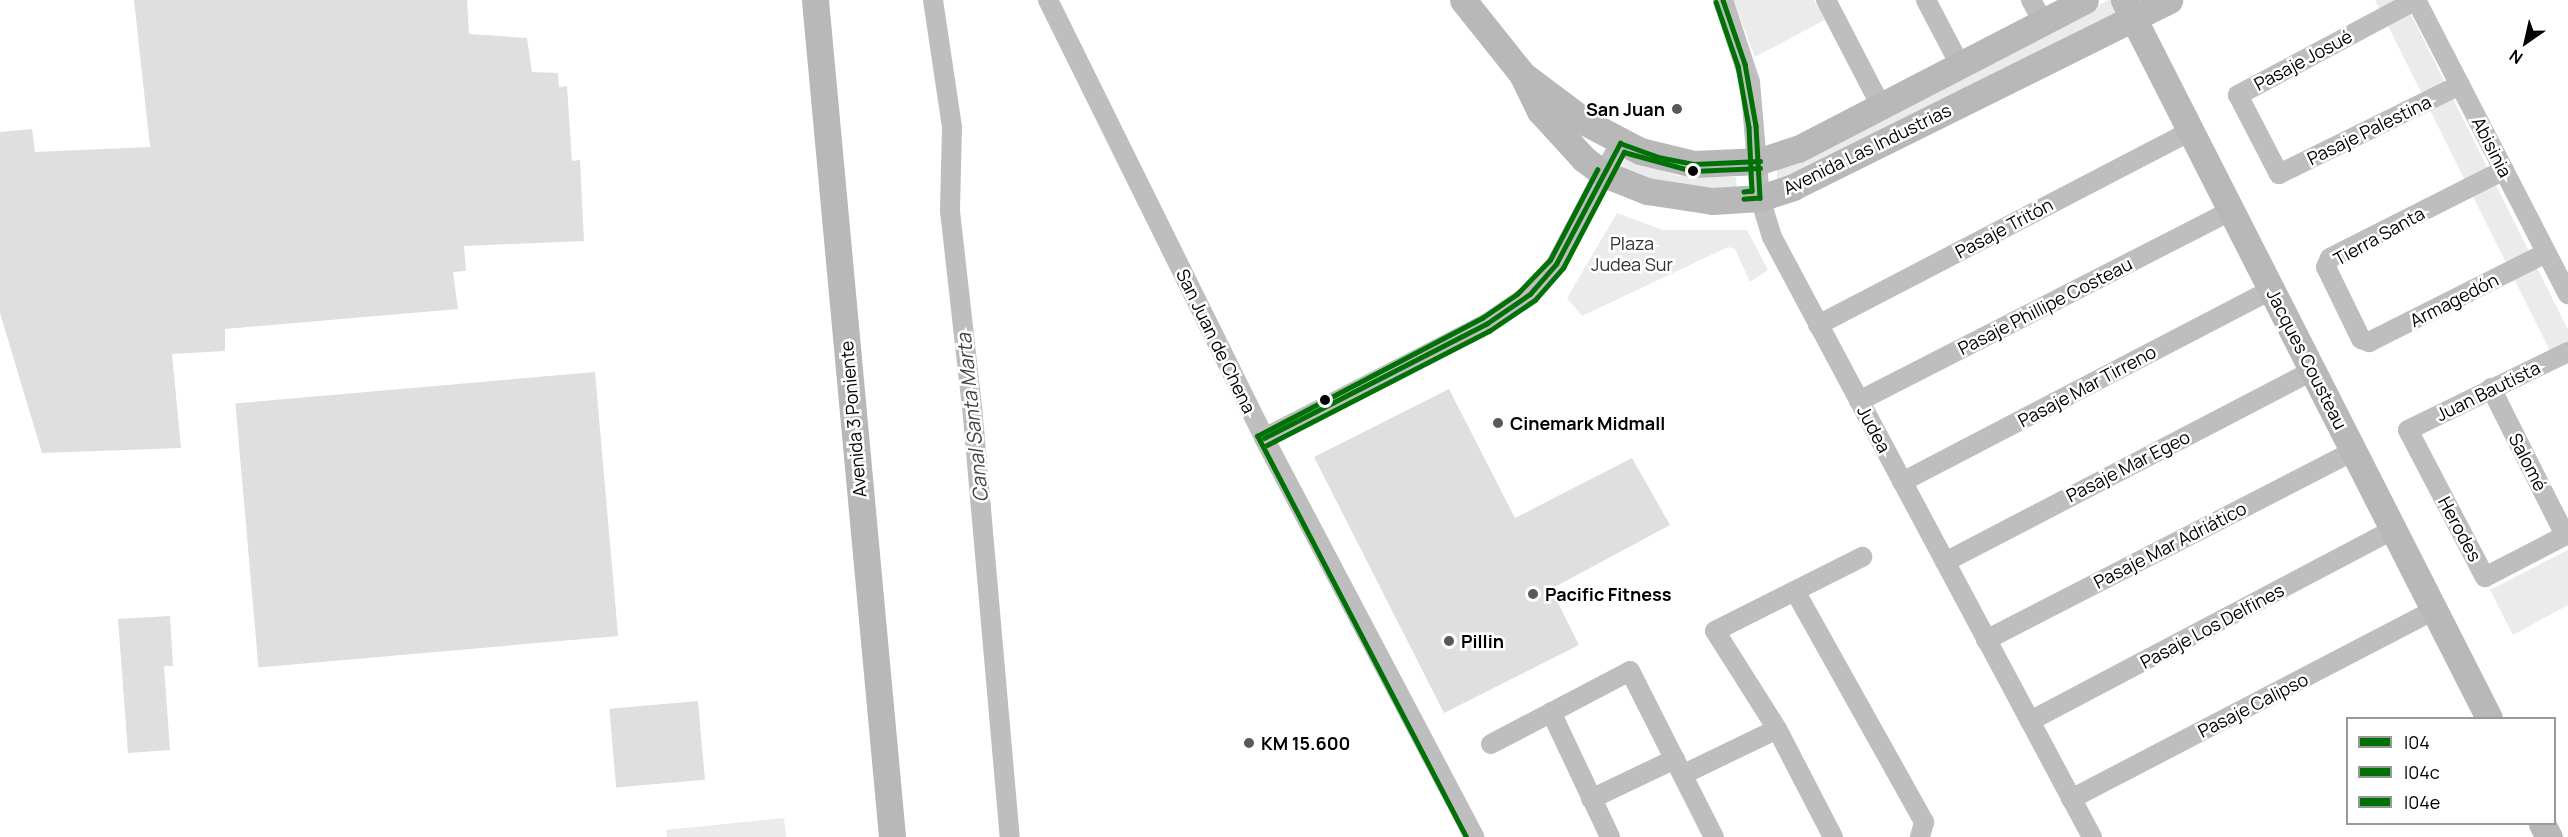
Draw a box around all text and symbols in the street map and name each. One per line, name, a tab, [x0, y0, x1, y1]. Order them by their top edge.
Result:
north arrow	[2496, 12, 2556, 72]
street label: Pasaje Josué	[2250, 25, 2356, 95]
text: N	[2505, 45, 2527, 69]
street label: Pasaje Palestina	[2303, 91, 2435, 169]
place label: San Juan	[1586, 98, 1665, 120]
street label: Avenida Las Industrias	[1780, 99, 1954, 199]
marker: San Juan	[1670, 102, 1684, 116]
street label: Abisinia	[2468, 113, 2516, 181]
unlabelled marker	[1687, 165, 1699, 177]
street label: Pasaje Tritón	[1952, 193, 2056, 263]
street label: Tierra Santa	[2330, 202, 2428, 270]
park label: Plaza Judea Sur	[1591, 233, 1673, 276]
street label: Pasaje Phillipe Costeau	[1954, 253, 2136, 359]
street label: San Juan de Chena	[1172, 265, 1260, 417]
street label: Armagedón	[2406, 269, 2502, 331]
street label: Jacques Cousteau	[2262, 285, 2352, 433]
water label: Canal Santa Marta	[951, 332, 993, 504]
street label: Avenida 3 Poniente	[835, 340, 871, 498]
street label: Pasaje Mar Tirreno	[2014, 341, 2160, 431]
street label: Juan Bautista	[2432, 356, 2544, 426]
unlabelled marker	[1319, 394, 1331, 406]
street label: Judea	[1853, 402, 1895, 456]
place label: Cinemark Midmall	[1510, 412, 1665, 434]
marker: Cinemark Midmall	[1491, 416, 1505, 430]
street label: Pasaje Mar Egeo	[2063, 426, 2193, 506]
street label: Salomé	[2504, 430, 2552, 494]
street label: Herodes	[2434, 493, 2486, 565]
street label: Pasaje Mar Adriático	[2090, 497, 2250, 593]
street label: Pasaje Los Delfines	[2136, 579, 2288, 673]
place label: Pacific Fitness	[1545, 583, 1672, 605]
marker: Pacific Fitness	[1526, 587, 1540, 601]
place label: Pillin	[1461, 630, 1504, 652]
marker: Pillin	[1442, 634, 1456, 648]
street label: Pasaje Calipso	[2194, 668, 2312, 742]
legend	[2346, 717, 2556, 825]
text: I04	[2404, 730, 2430, 754]
place label: KM 15.600	[1261, 732, 1350, 754]
marker: KM 15.600	[1242, 736, 1256, 750]
text: I04c	[2404, 760, 2440, 784]
text: I04e	[2404, 790, 2440, 814]

